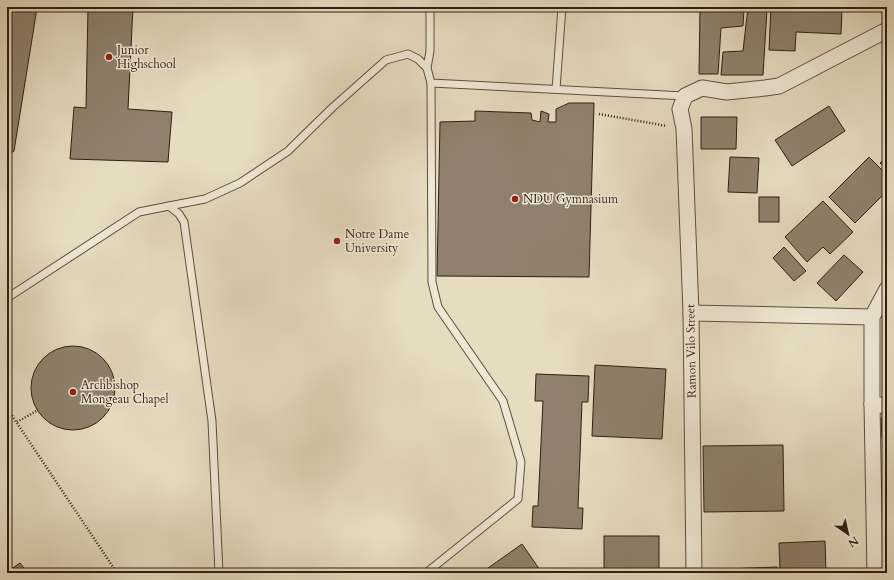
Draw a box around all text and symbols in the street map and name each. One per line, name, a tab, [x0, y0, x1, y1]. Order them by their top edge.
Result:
place label: Junior Highschool	[115, 42, 176, 72]
marker: Junior Highschool	[104, 52, 114, 62]
place label: NDU Gymnasium	[523, 191, 619, 207]
marker: NDU Gymnasium	[510, 194, 520, 204]
place label: Notre Dame University	[345, 226, 409, 256]
marker: Notre Dame University	[332, 236, 342, 246]
street label: Ramon Vilo Street	[682, 304, 700, 398]
place label: Archbishop Mongeau Chapel	[81, 377, 169, 407]
marker: Archbishop Mongeau Chapel	[68, 387, 78, 397]
north arrow	[828, 514, 868, 554]
text: N	[845, 533, 861, 551]

